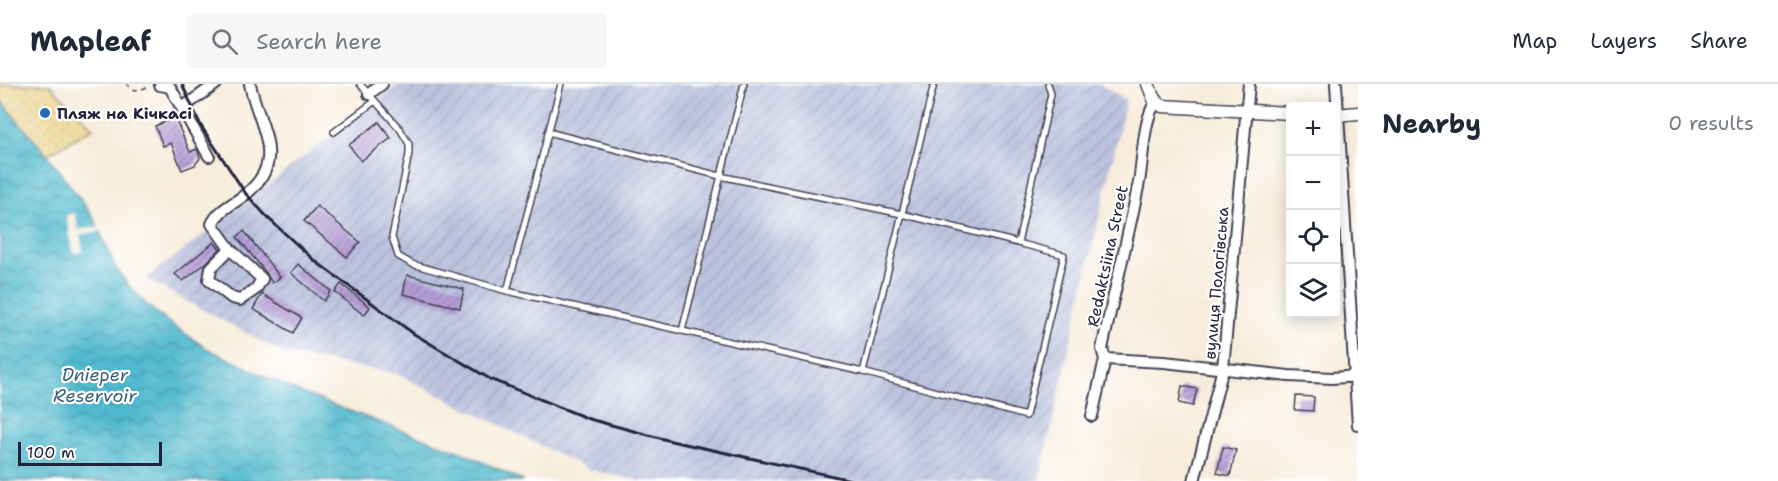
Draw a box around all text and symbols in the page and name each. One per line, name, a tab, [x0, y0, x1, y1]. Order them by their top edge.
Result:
search box	[187, 14, 607, 68]
text: Mapleaf	[30, 22, 151, 60]
icon: search	[208, 25, 241, 58]
text: Search here	[256, 27, 382, 56]
text: Map	[1512, 27, 1557, 55]
text: Layers	[1590, 27, 1657, 55]
text: Share	[1690, 27, 1748, 55]
map controls	[1286, 102, 1340, 318]
button: +	[1286, 102, 1340, 156]
place label: Пляж на Кічкасі	[57, 103, 192, 124]
marker: Пляж на Кічкасі	[38, 106, 52, 120]
text: Nearby	[1382, 106, 1481, 141]
text: 0 results	[1668, 110, 1754, 136]
button: −	[1286, 156, 1340, 210]
street label: Redaktsiina Street	[1082, 184, 1133, 329]
street label: вулиця Пологівська	[1199, 206, 1234, 360]
button: locate	[1286, 210, 1340, 264]
button: layers	[1286, 264, 1340, 318]
water label: Dnieper Reservoir	[53, 363, 137, 408]
scale bar	[18, 439, 162, 466]
text: 100 m	[27, 442, 75, 463]

